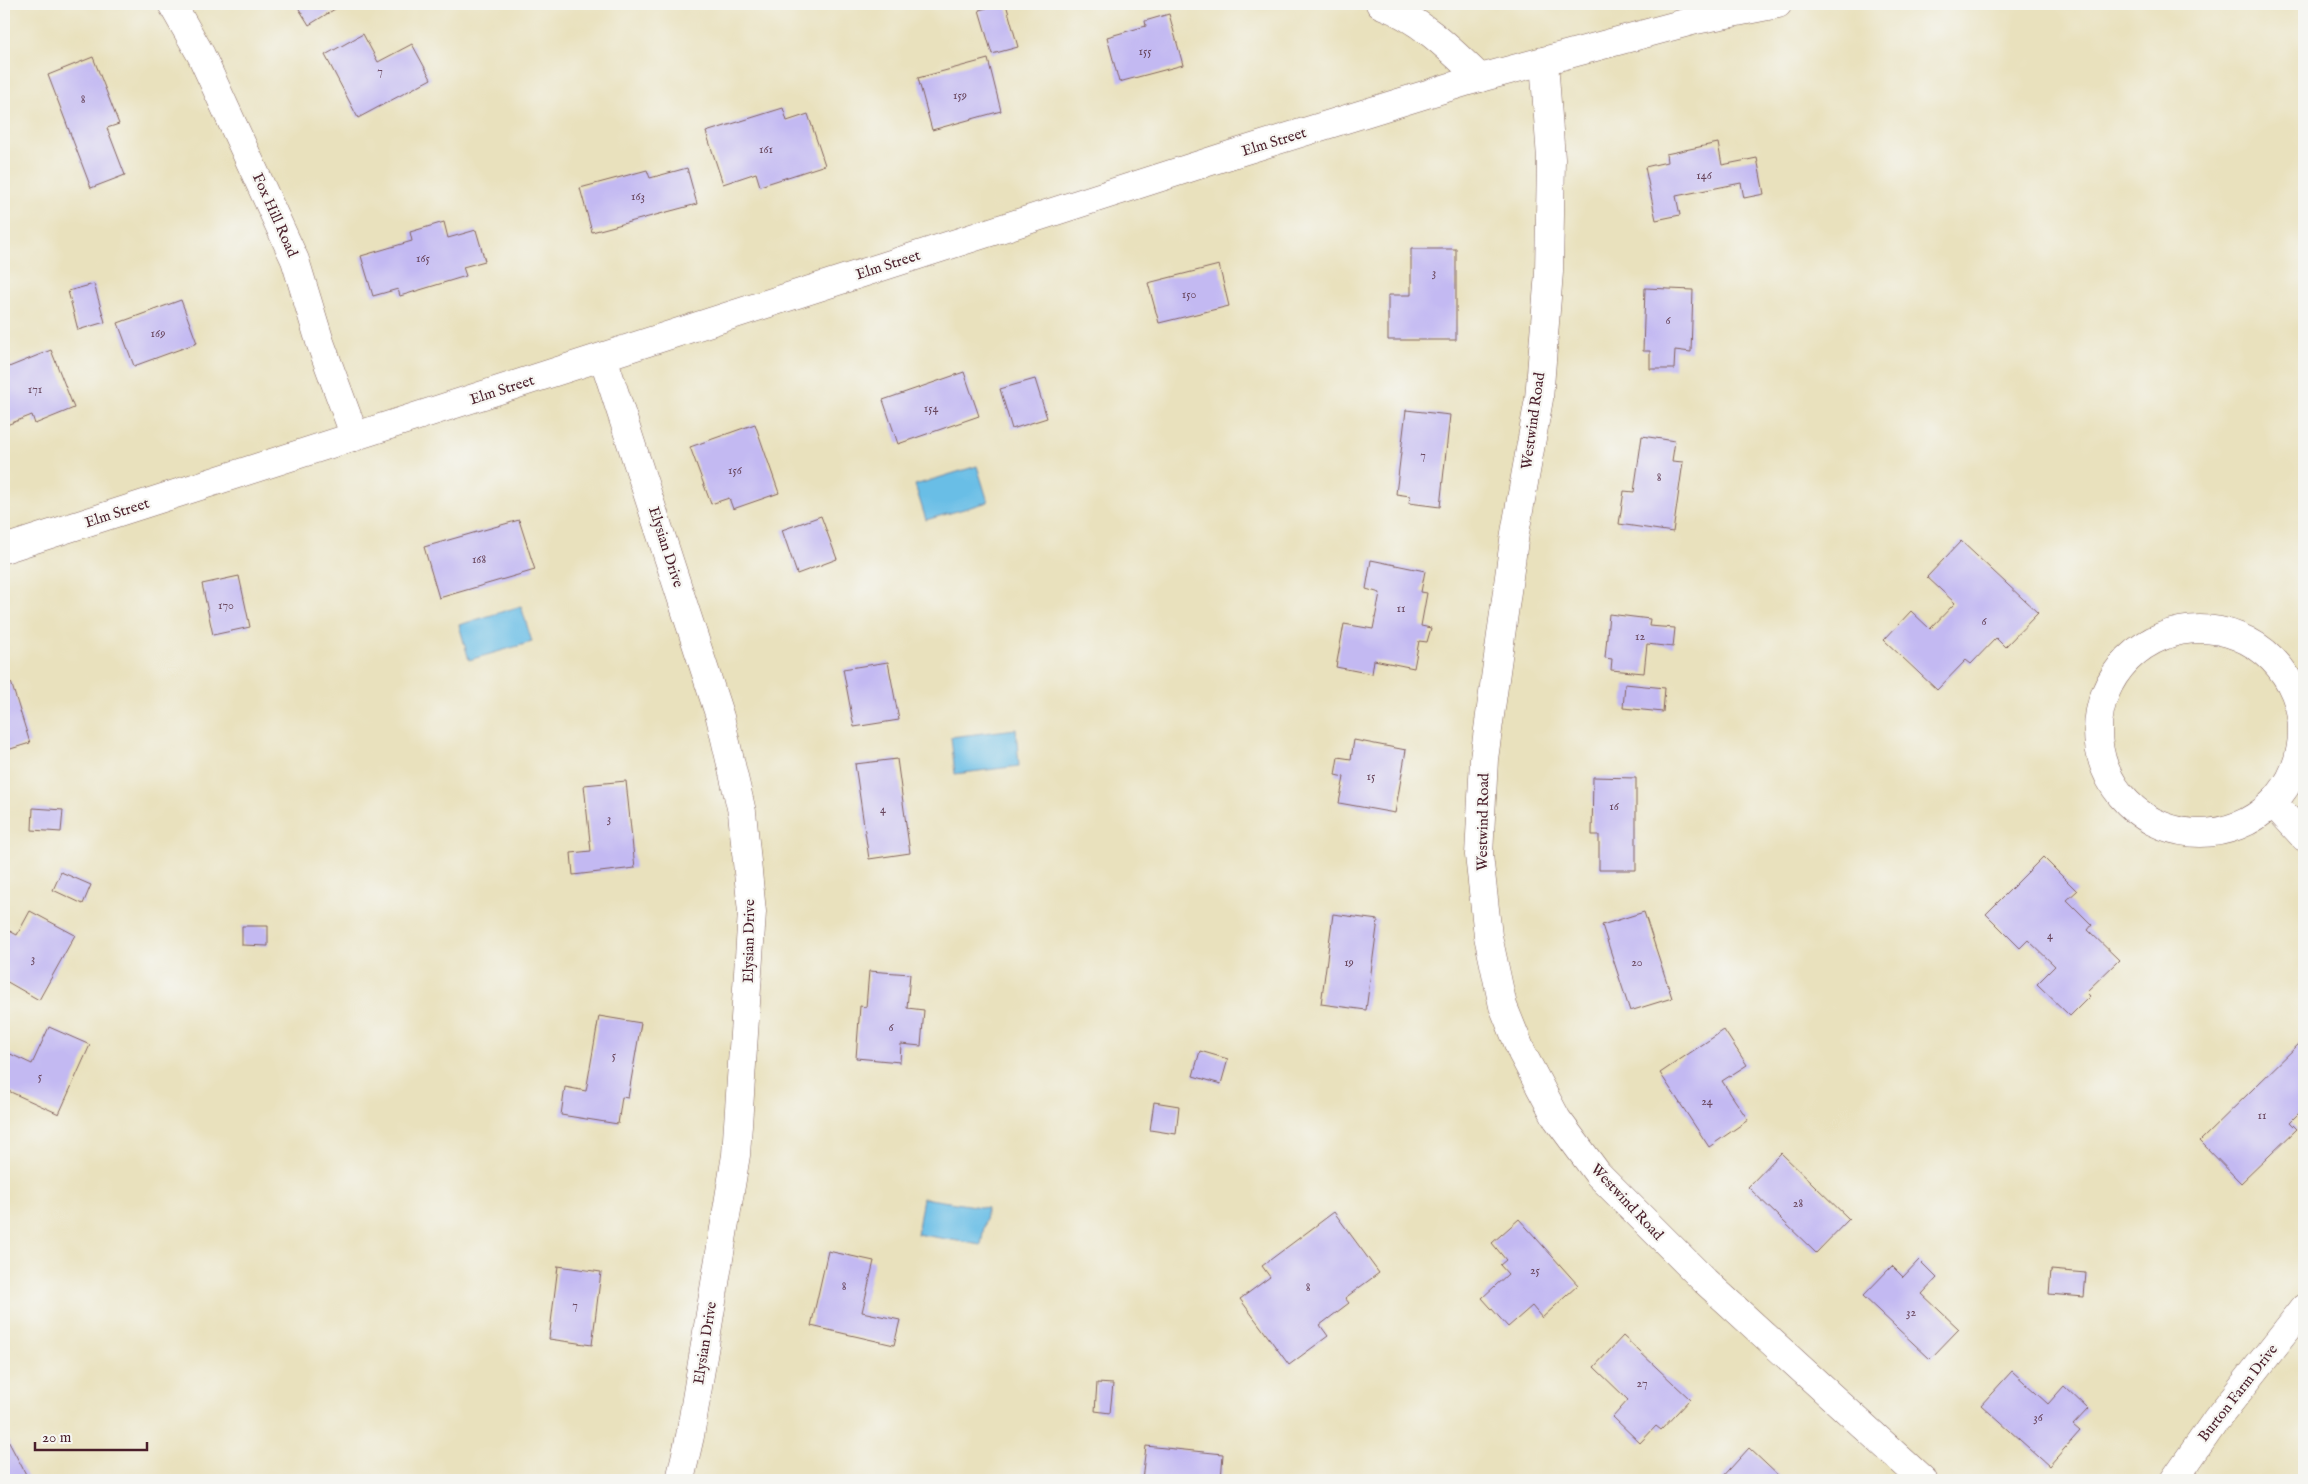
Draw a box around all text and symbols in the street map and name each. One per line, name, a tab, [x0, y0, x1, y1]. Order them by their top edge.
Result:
house number: 155	[1138, 44, 1152, 59]
house number: 7	[377, 64, 383, 79]
house number: 159	[953, 88, 967, 103]
house number: 8	[81, 92, 86, 107]
street label: Elm Street	[1239, 123, 1309, 161]
house number: 161	[759, 142, 773, 157]
house number: 146	[1696, 168, 1713, 183]
street label: Fox Hill Road	[248, 170, 302, 261]
house number: 163	[631, 189, 645, 204]
street label: Elm Street	[853, 246, 923, 284]
house number: 165	[416, 251, 431, 266]
house number: 3	[1432, 265, 1436, 280]
house number: 150	[1182, 287, 1196, 302]
house number: 6	[1665, 313, 1671, 328]
house number: 169	[151, 326, 165, 341]
street label: Westwind Road	[1517, 370, 1549, 471]
street label: Elm Street	[467, 371, 537, 409]
house number: 171	[28, 382, 42, 397]
house number: 154	[924, 401, 938, 416]
house number: 7	[1420, 448, 1426, 463]
house number: 156	[728, 463, 743, 478]
house number: 8	[1657, 470, 1662, 485]
street label: Elm Street	[82, 494, 152, 532]
street label: Elysian Drive	[644, 504, 688, 590]
house number: 168	[472, 552, 486, 567]
house number: 170	[218, 598, 234, 613]
house number: 11	[1397, 601, 1405, 616]
house number: 6	[1981, 614, 1987, 629]
house number: 12	[1635, 629, 1645, 644]
house number: 15	[1367, 769, 1376, 784]
street label: Westwind Road	[1473, 772, 1493, 871]
house number: 16	[1609, 799, 1620, 814]
house number: 4	[880, 802, 886, 817]
house number: 3	[607, 811, 611, 826]
street label: Elysian Drive	[739, 899, 759, 983]
house number: 4	[2047, 928, 2053, 943]
house number: 3	[31, 951, 35, 966]
house number: 19	[1344, 955, 1354, 970]
house number: 20	[1631, 955, 1643, 970]
house number: 6	[888, 1020, 894, 1035]
house number: 5	[612, 1048, 617, 1063]
house number: 5	[38, 1069, 43, 1084]
house number: 24	[1701, 1094, 1713, 1109]
house number: 11	[2258, 1108, 2266, 1123]
street label: Westwind Road	[1587, 1160, 1668, 1245]
house number: 28	[1793, 1196, 1803, 1211]
house number: 25	[1530, 1263, 1541, 1278]
house number: 8	[842, 1279, 847, 1294]
house number: 8	[1306, 1280, 1311, 1295]
house number: 7	[572, 1298, 578, 1313]
street label: Elysian Drive	[689, 1300, 721, 1386]
house number: 32	[1906, 1305, 1916, 1320]
street label: Burton Farm Drive	[2194, 1340, 2282, 1446]
house number: 27	[1636, 1376, 1648, 1391]
house number: 36	[2033, 1410, 2044, 1425]
scale bar	[35, 1419, 148, 1451]
text: 20 m	[42, 1428, 72, 1447]

